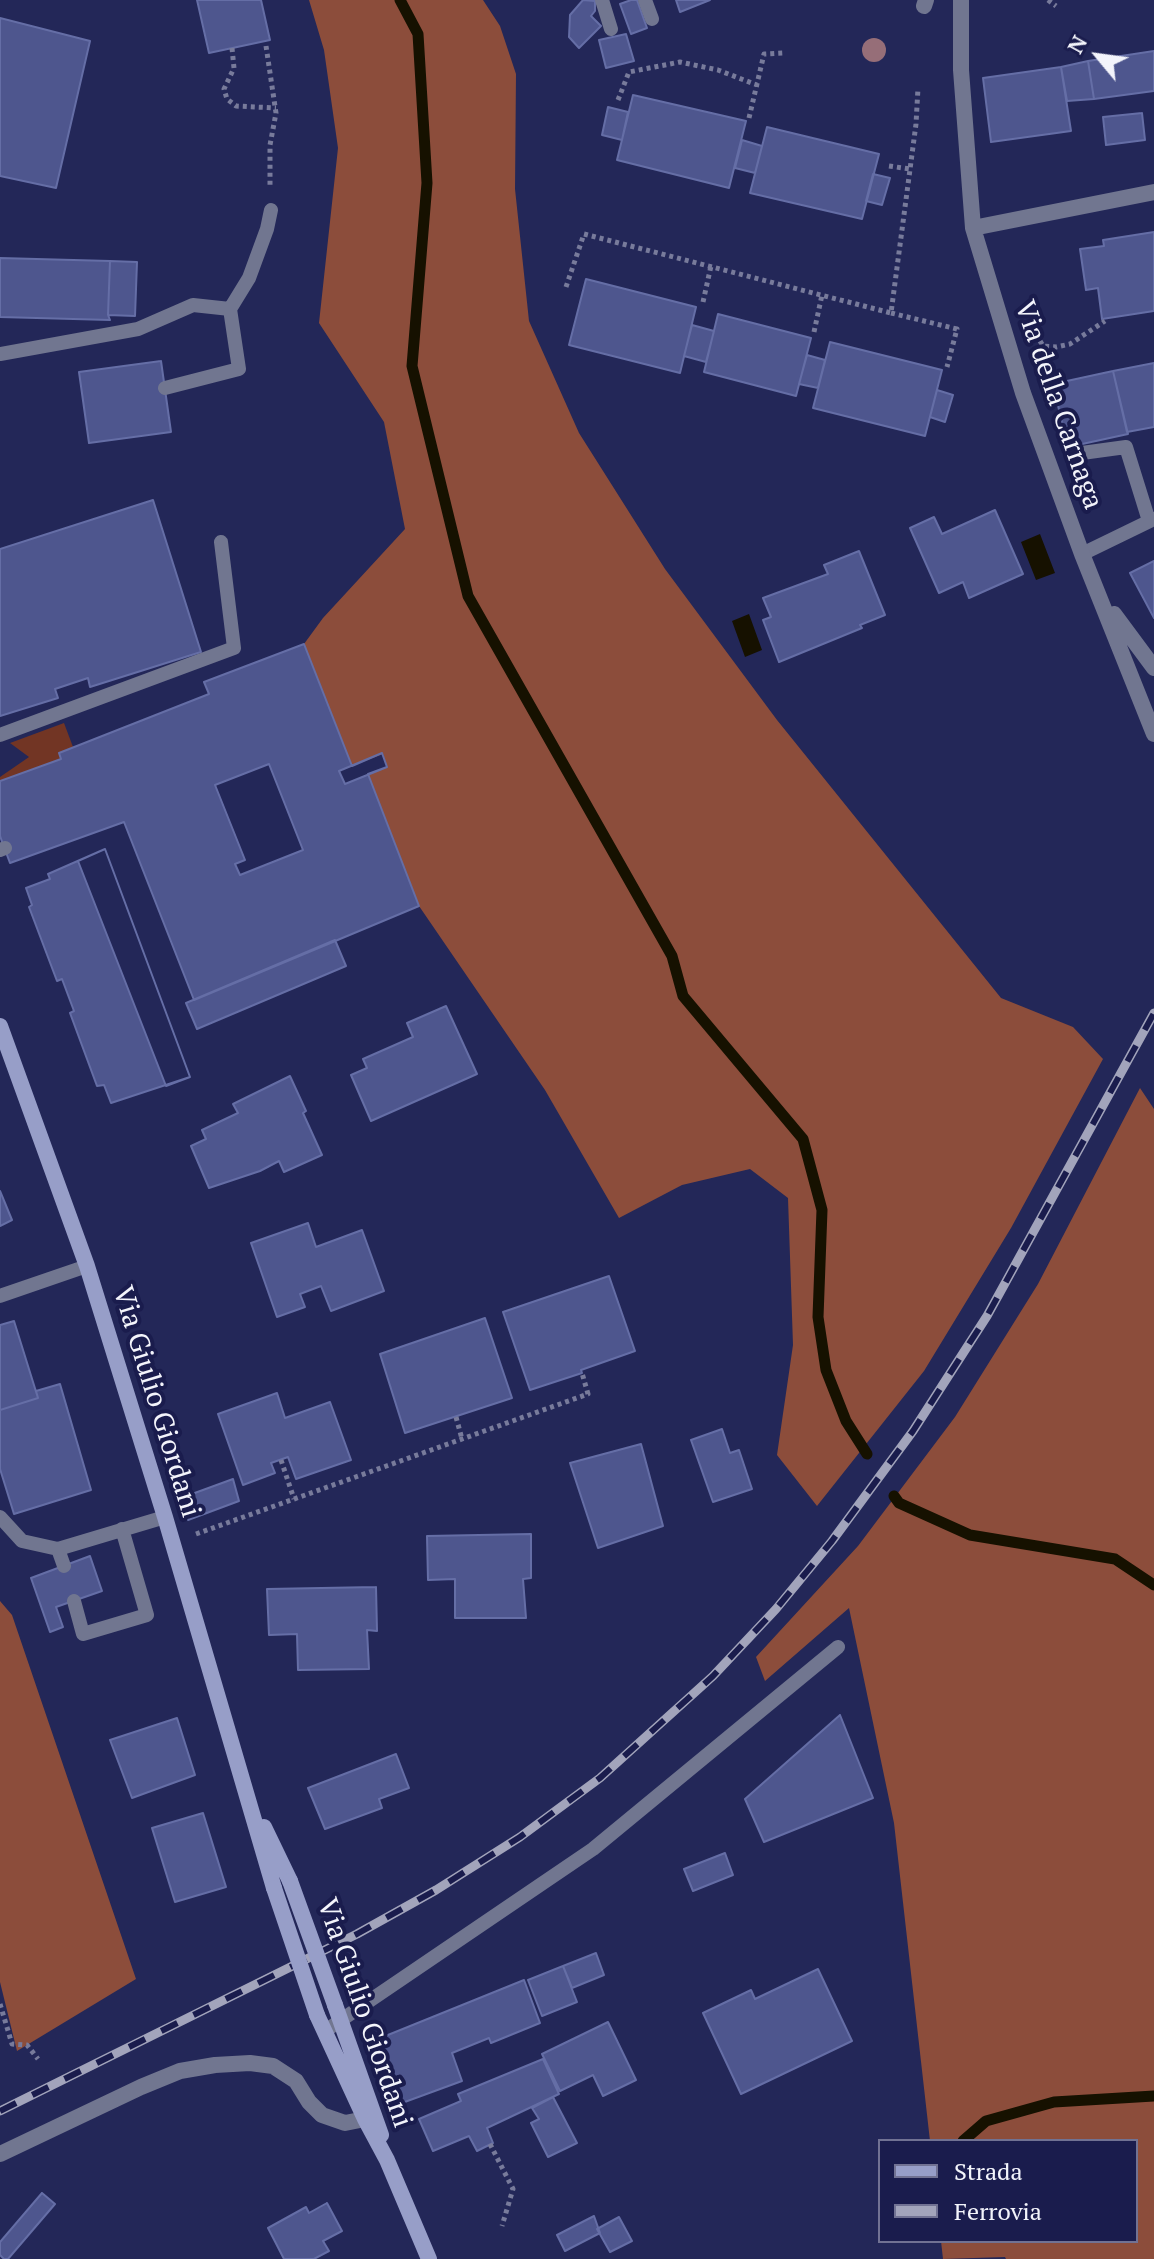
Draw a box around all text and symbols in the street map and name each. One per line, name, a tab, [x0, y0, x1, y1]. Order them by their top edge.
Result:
north arrow	[1058, 16, 1138, 96]
text: N	[1060, 30, 1093, 58]
street label: Via della Carnaga	[1007, 296, 1109, 514]
street label: Via Giulio Giordani	[105, 1282, 207, 1522]
street label: Via Giulio Giordani	[309, 1894, 419, 2132]
legend	[878, 2139, 1138, 2243]
text: Strada	[954, 2155, 1023, 2187]
text: Ferrovia	[954, 2195, 1042, 2227]

